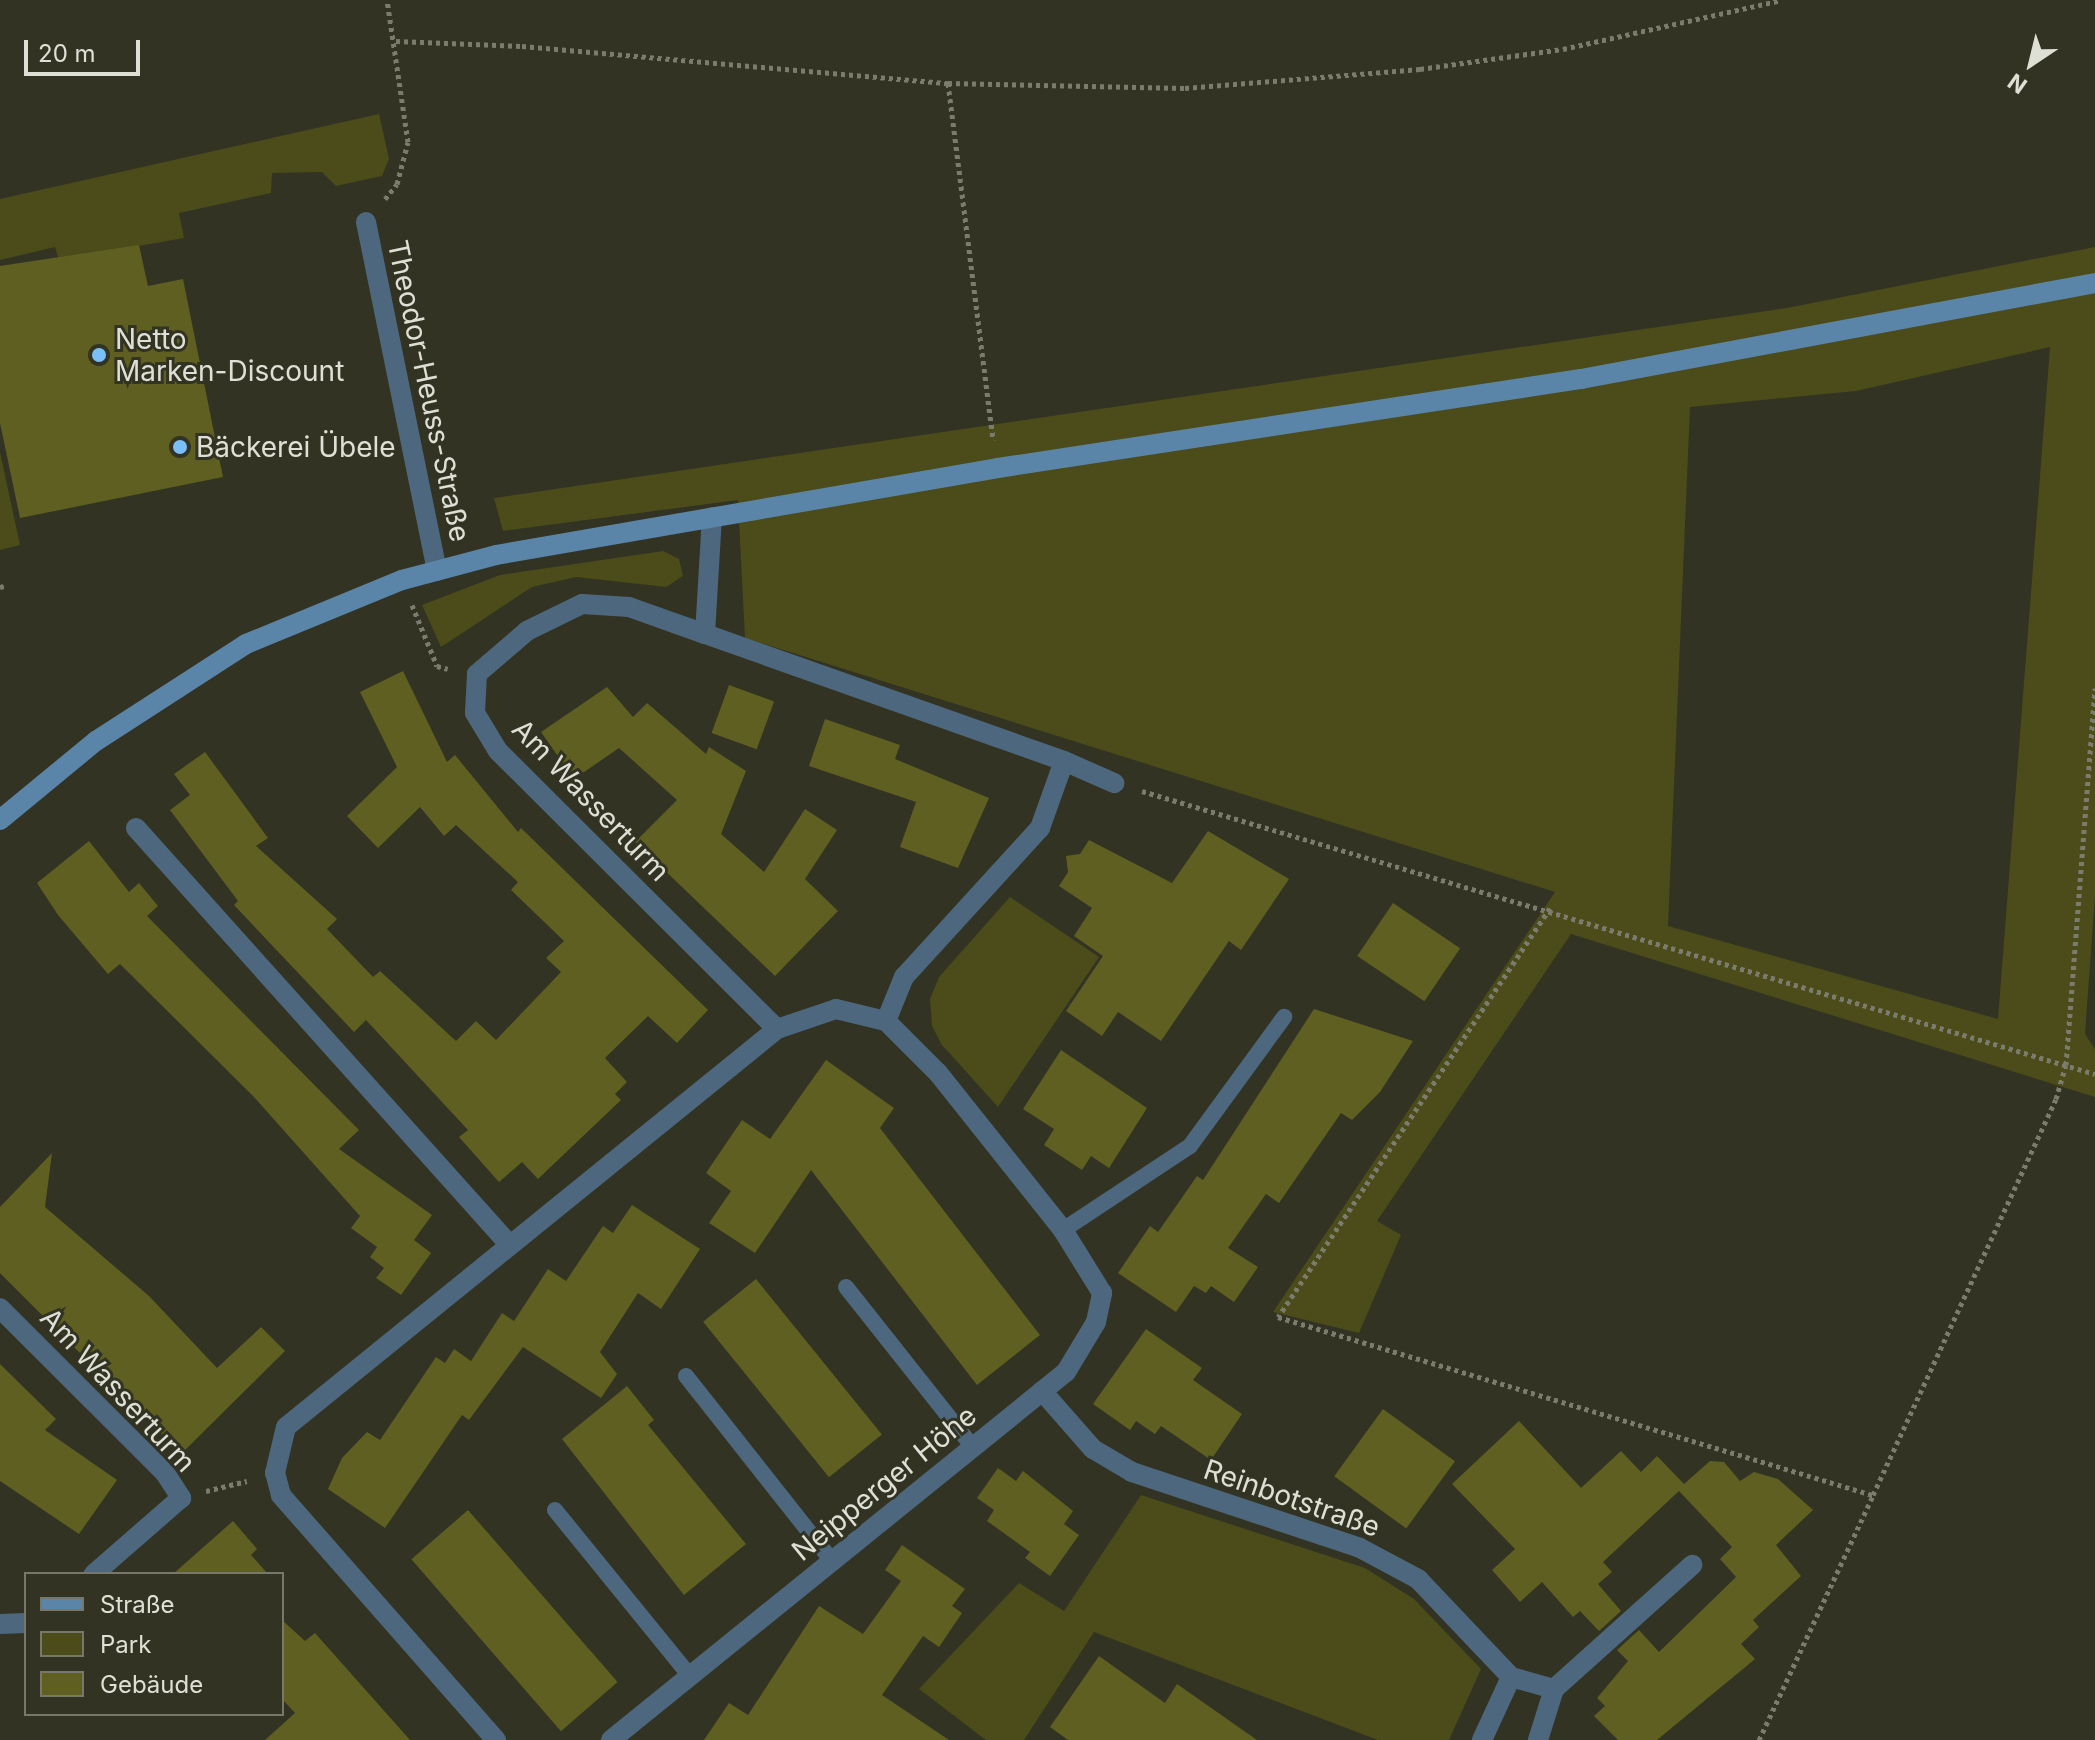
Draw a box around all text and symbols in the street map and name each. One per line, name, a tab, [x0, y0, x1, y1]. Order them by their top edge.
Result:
scale bar	[28, 24, 144, 74]
north arrow	[1991, 24, 2071, 104]
text: 20 m	[38, 39, 96, 68]
text: N	[2003, 68, 2032, 99]
street label: Theodor-Heuss-Straße	[381, 237, 477, 545]
place label: Netto Marken-Discount	[115, 322, 344, 388]
marker: Netto Marken-Discount	[90, 346, 108, 364]
place label: Bäckerei Übele	[196, 430, 396, 464]
marker: Bäckerei Übele	[171, 438, 189, 456]
street label: Am Wasserturm	[505, 712, 677, 888]
street label: Am Wasserturm	[34, 1301, 202, 1479]
street label: Neipperger Höhe	[785, 1398, 983, 1568]
street label: Reinbotstraße	[1200, 1452, 1384, 1544]
legend	[24, 1572, 284, 1716]
text: Straße	[100, 1590, 175, 1619]
text: Park	[100, 1630, 151, 1659]
text: Gebäude	[100, 1670, 203, 1699]

